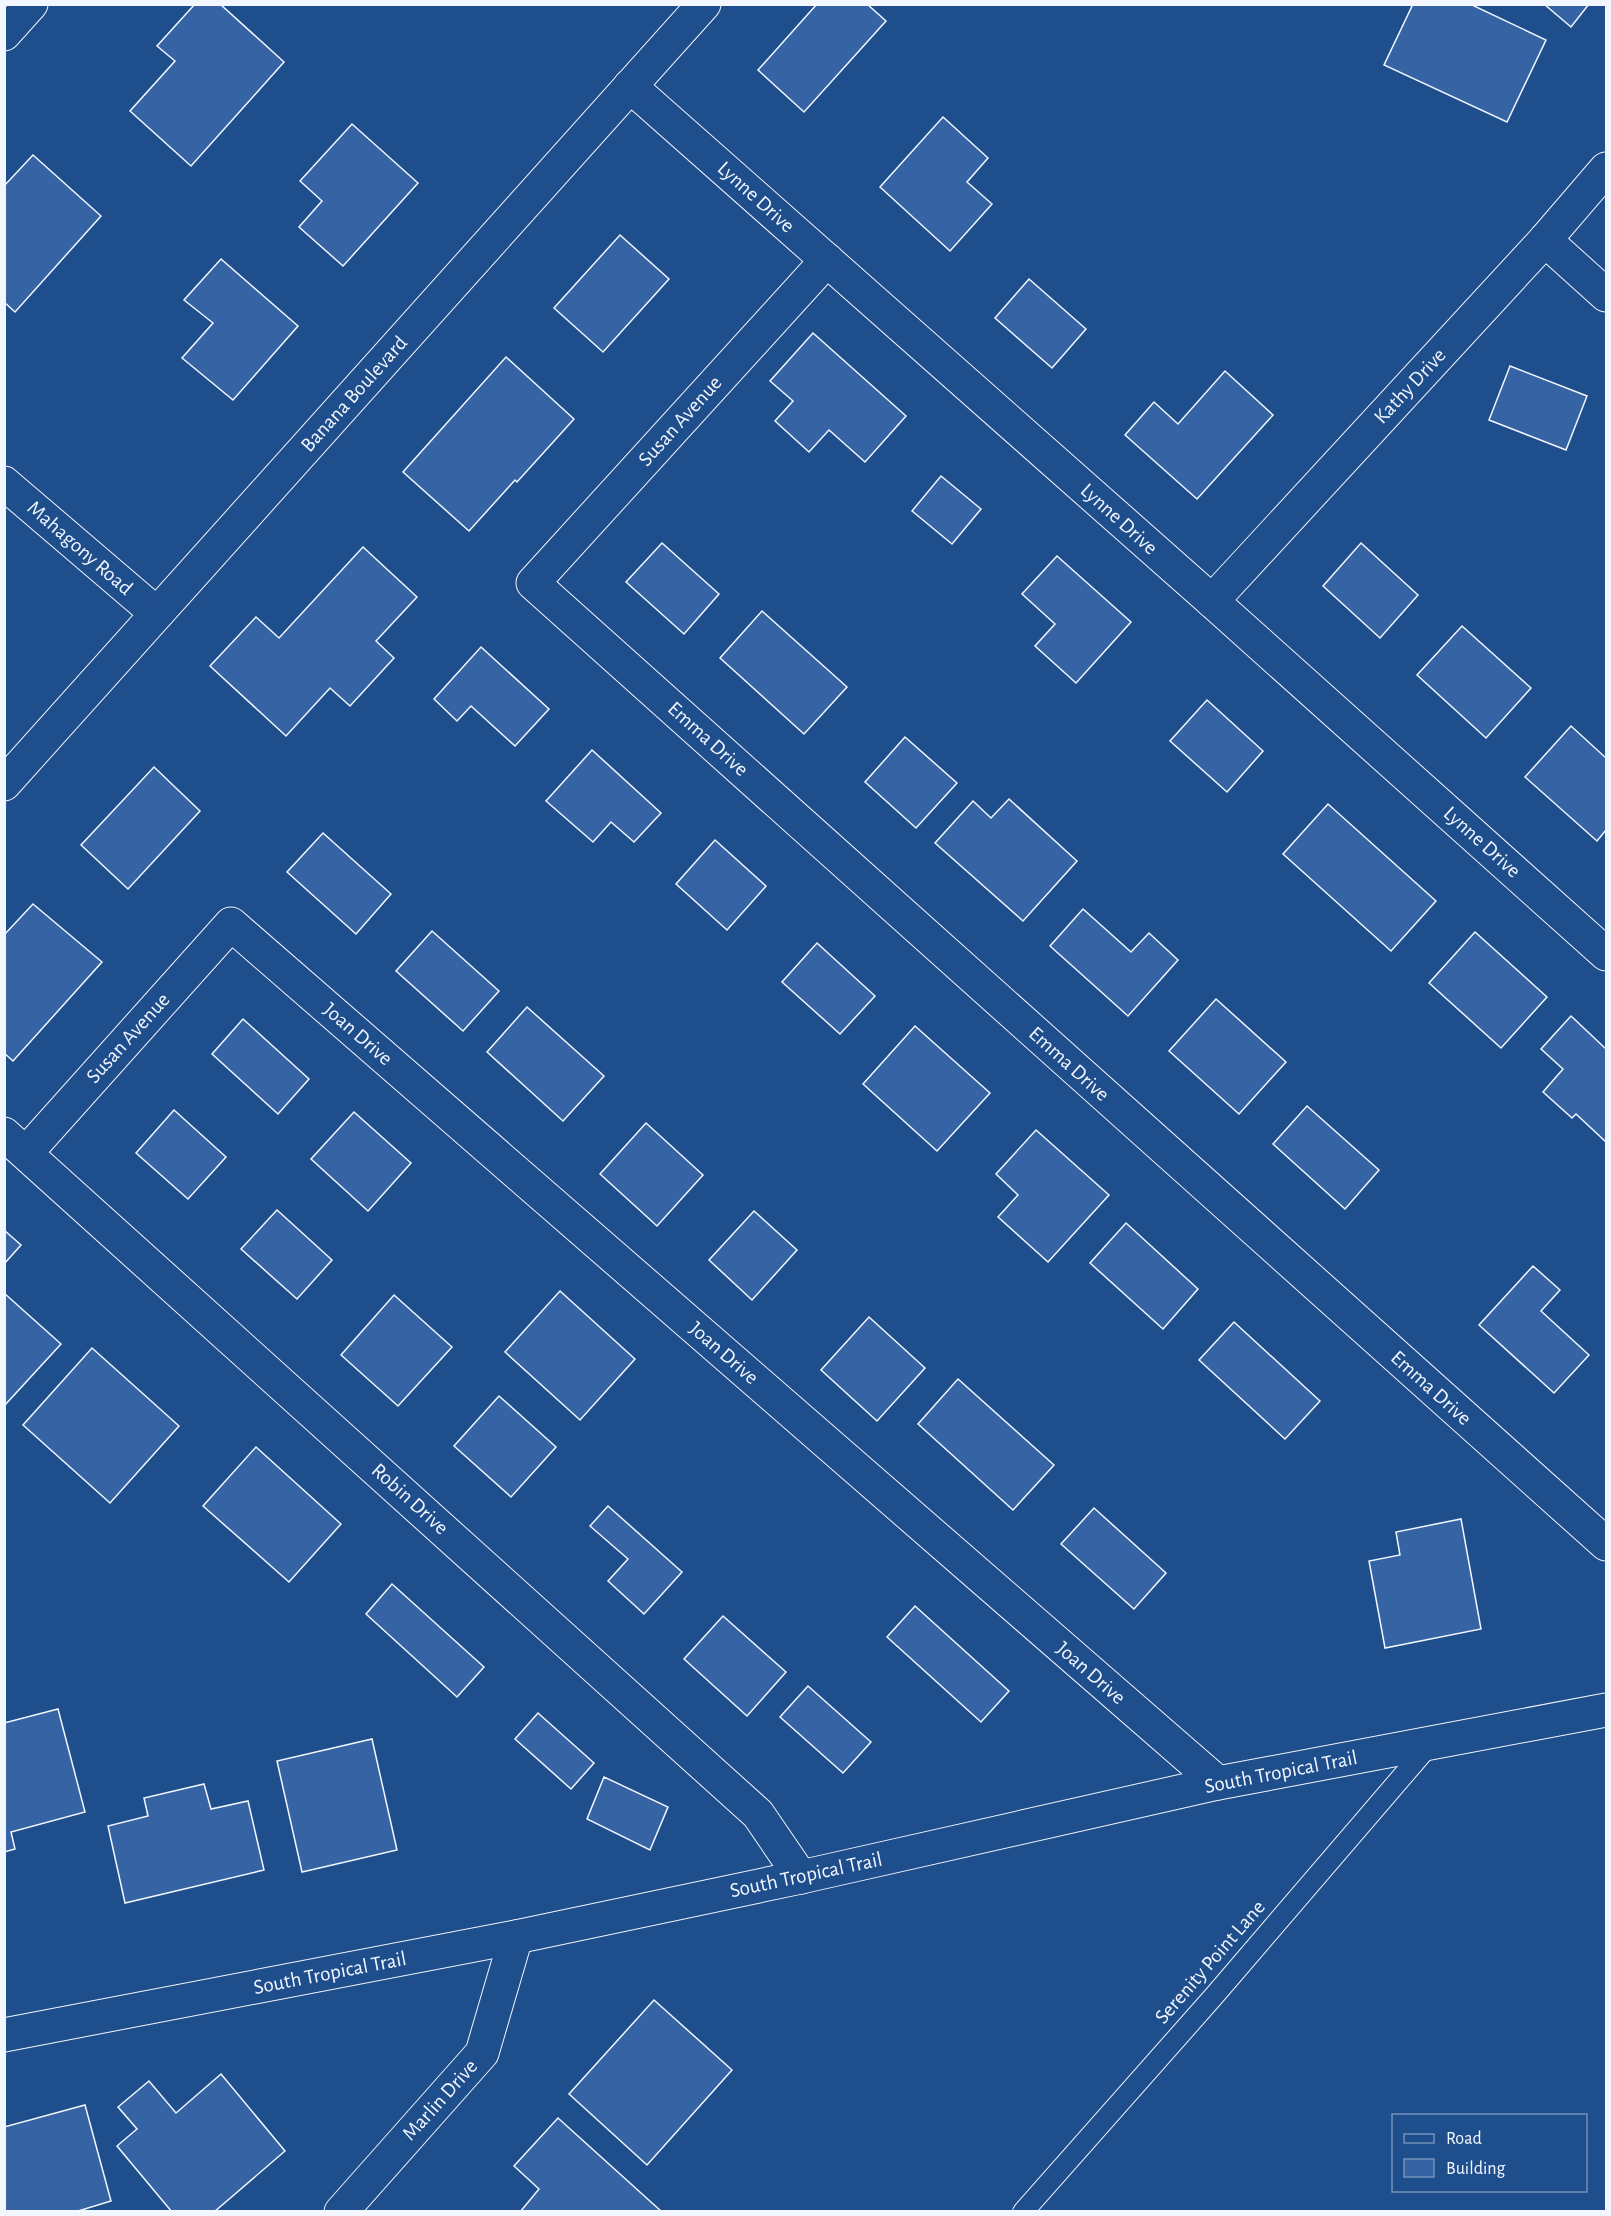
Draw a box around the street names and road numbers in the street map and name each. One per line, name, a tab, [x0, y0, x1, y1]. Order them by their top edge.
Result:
street label: Lynne Drive	[713, 157, 799, 237]
street label: Banana Boulevard	[297, 332, 411, 456]
street label: Kathy Drive	[1370, 344, 1450, 428]
street label: Susan Avenue	[634, 372, 726, 470]
street label: Lynne Drive	[1076, 479, 1162, 559]
street label: Mahagony Road	[23, 497, 137, 599]
street label: Emma Drive	[664, 698, 752, 780]
street label: Lynne Drive	[1439, 802, 1525, 882]
street label: Susan Avenue	[82, 989, 174, 1087]
street label: Joan Drive	[319, 999, 397, 1069]
street label: Emma Drive	[1025, 1023, 1113, 1105]
street label: Joan Drive	[685, 1318, 763, 1388]
street label: Emma Drive	[1387, 1347, 1475, 1429]
street label: Robin Drive	[368, 1459, 452, 1539]
street label: Joan Drive	[1052, 1638, 1130, 1708]
street label: South Tropical Trail	[1203, 1747, 1359, 1797]
street label: South Tropical Trail	[728, 1849, 884, 1901]
street label: Serenity Point Lane	[1151, 1896, 1269, 2028]
street label: South Tropical Trail	[252, 1948, 408, 1998]
street label: Marlin Drive	[398, 2055, 482, 2145]

